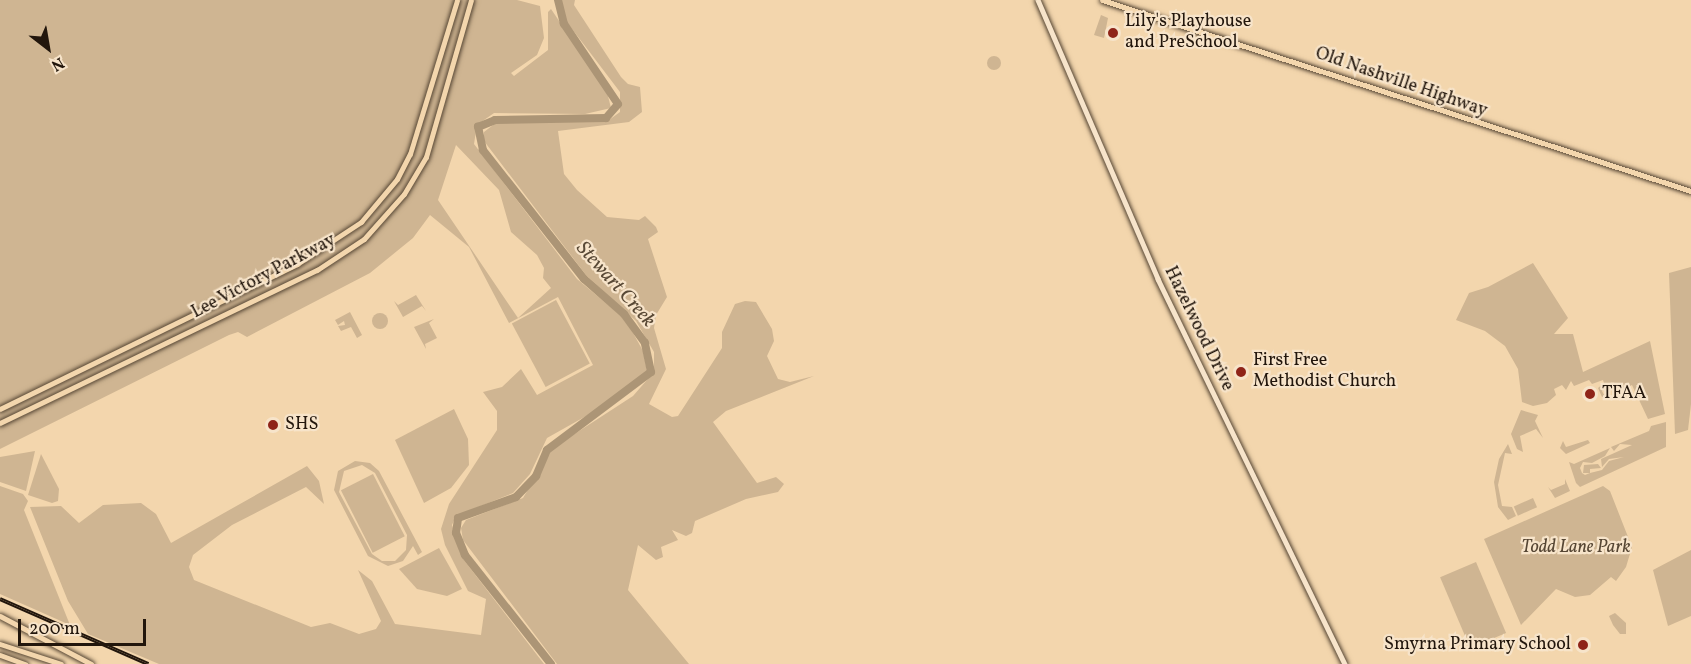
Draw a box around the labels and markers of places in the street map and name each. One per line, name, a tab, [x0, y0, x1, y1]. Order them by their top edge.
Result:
place label: Lily's Playhouse and PreSchool	[1125, 12, 1251, 54]
marker: Lily's Playhouse and PreSchool	[1106, 26, 1120, 40]
place label: First Free Methodist Church	[1253, 351, 1396, 394]
marker: First Free Methodist Church	[1234, 365, 1248, 379]
place label: TFAA	[1602, 383, 1646, 405]
marker: TFAA	[1583, 387, 1597, 401]
place label: SHS	[285, 414, 318, 436]
marker: SHS	[266, 418, 280, 432]
place label: Smyrna Primary School	[1383, 634, 1571, 656]
marker: Smyrna Primary School	[1576, 638, 1590, 652]

